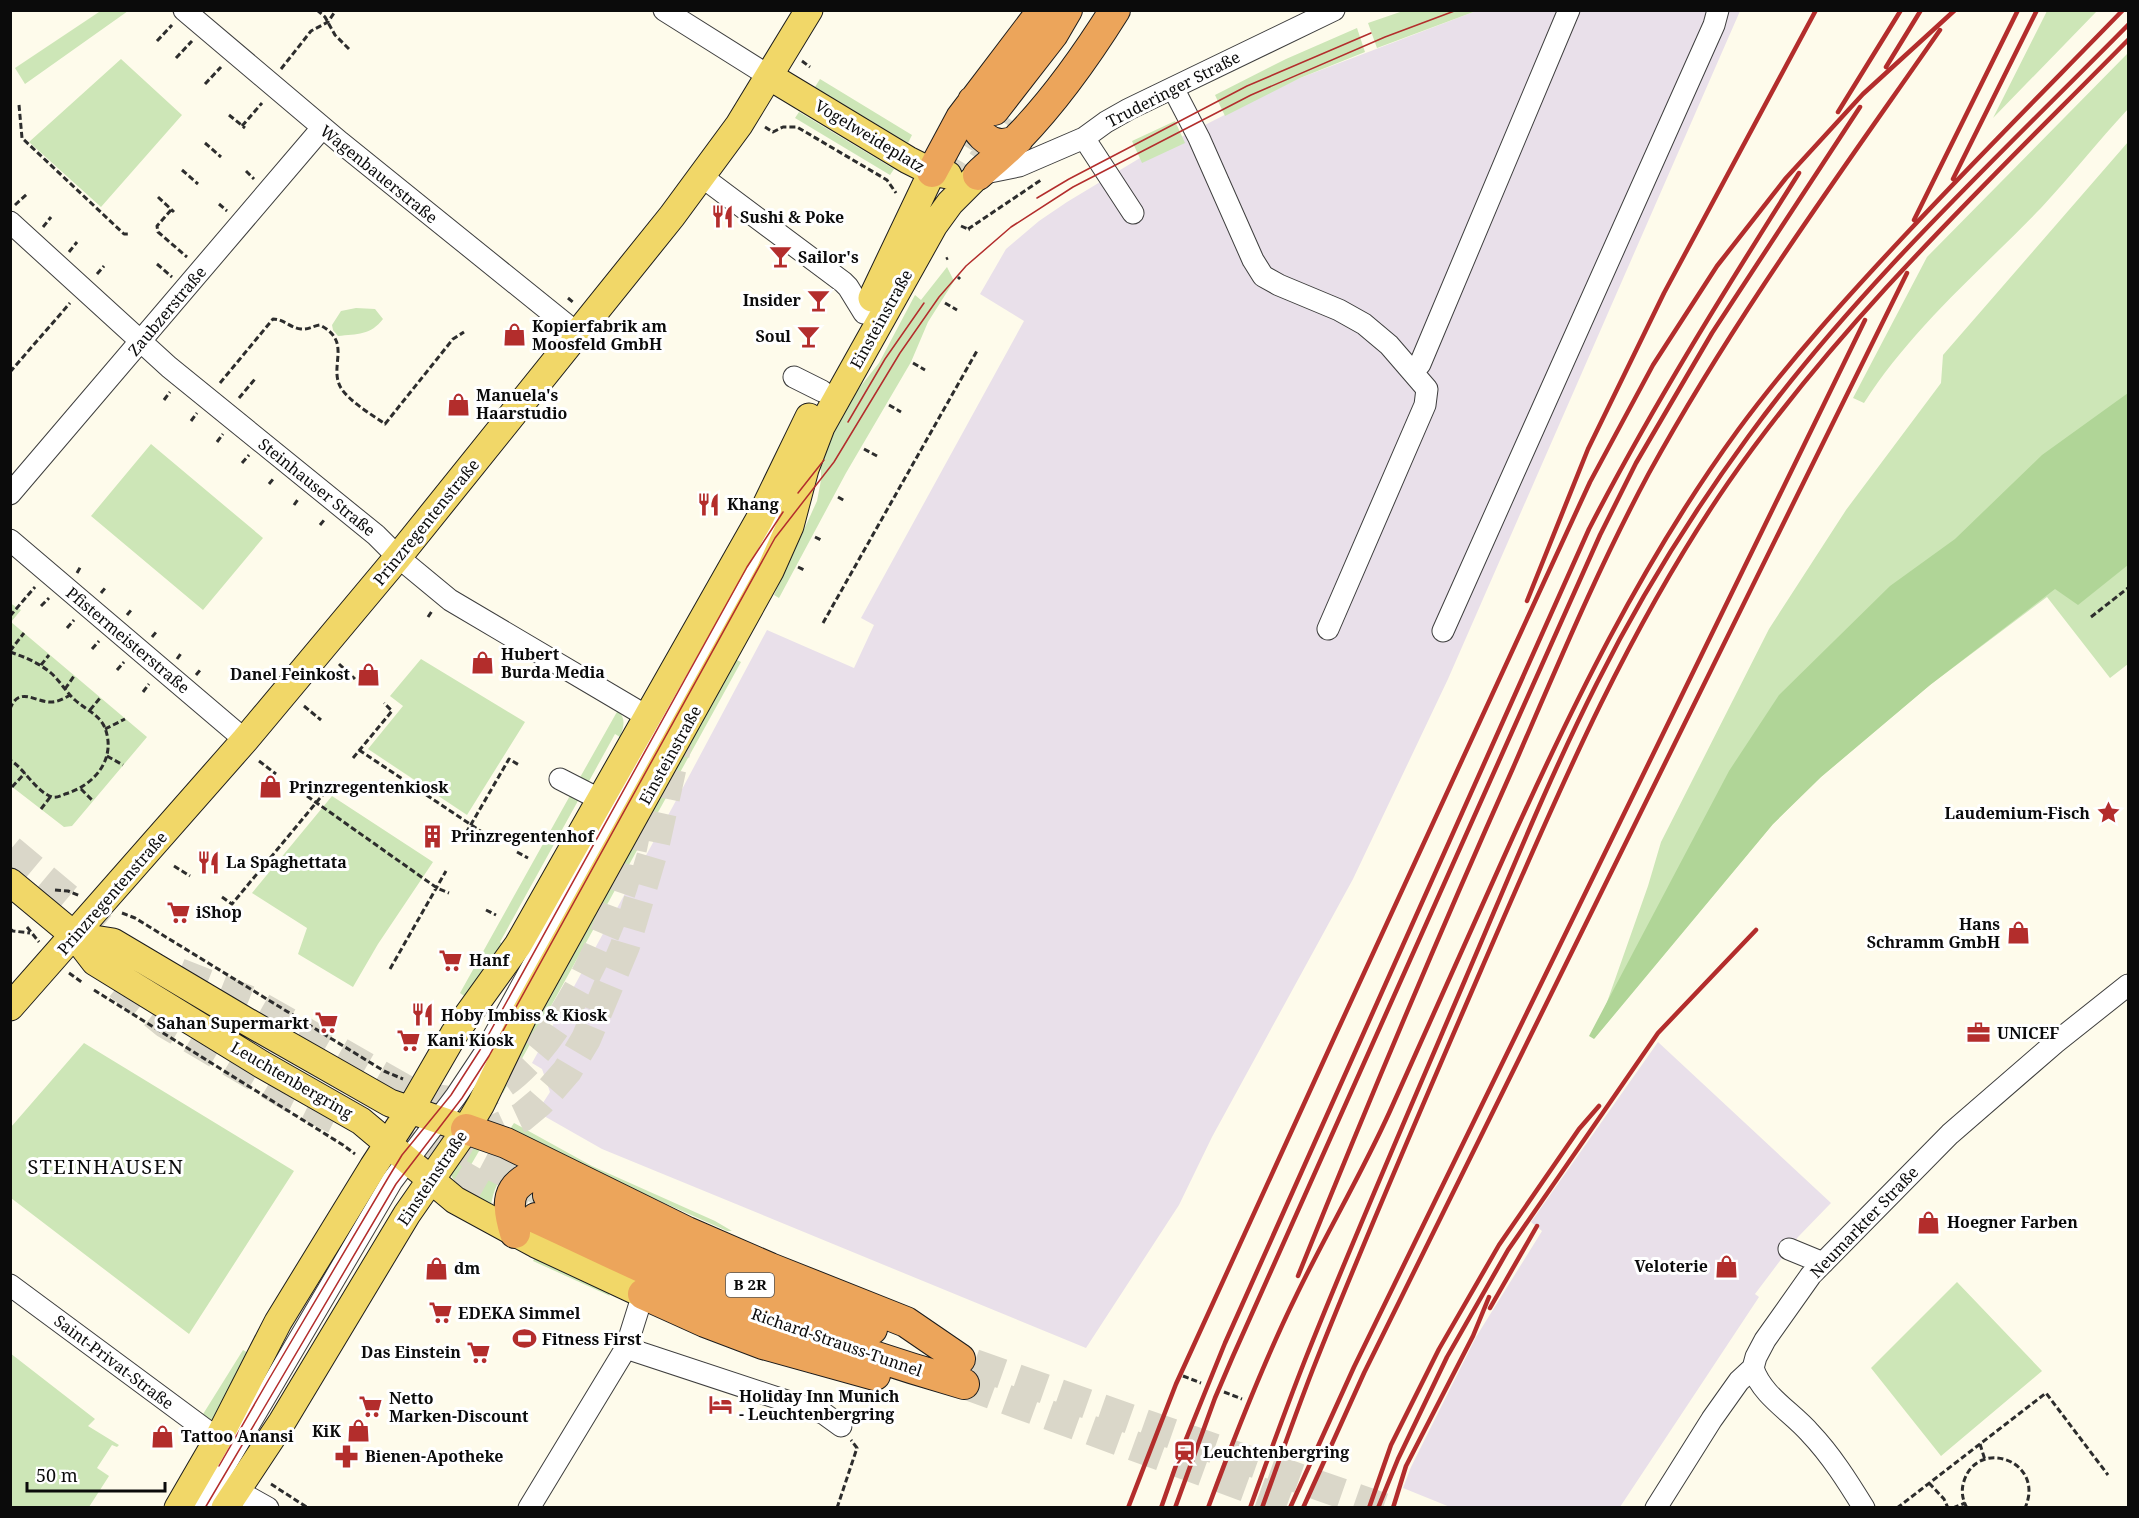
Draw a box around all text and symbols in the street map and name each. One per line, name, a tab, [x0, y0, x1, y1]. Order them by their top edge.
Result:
street label: Truderinger Straße	[1102, 46, 1244, 132]
street label: Vogelweideplatz	[811, 94, 929, 178]
street label: Wagenbauerstraße	[316, 120, 442, 228]
restaurant icon: Sushi & Poke	[709, 204, 735, 230]
place label: Sushi & Poke	[740, 206, 844, 228]
bar icon: Sailor's	[767, 244, 793, 270]
place label: Sailor's	[798, 246, 859, 268]
street label: Zaubzerstraße	[123, 262, 211, 360]
street label: Einsteinstraße	[845, 265, 917, 373]
bar icon: Insider	[806, 287, 832, 313]
place label: Insider	[743, 289, 802, 311]
place label: Kopierfabrik am Moosfeld GmbH	[532, 315, 667, 355]
shop icon: Kopierfabrik am Moosfeld GmbH	[501, 322, 527, 348]
bar icon: Soul	[796, 323, 822, 349]
place label: Soul	[756, 325, 791, 347]
place label: Manuela's Haarstudio	[476, 384, 568, 424]
shop icon: Manuela's Haarstudio	[445, 391, 471, 417]
street label: Steinhauser Straße	[254, 433, 380, 541]
street label: Prinzregentenstraße	[368, 454, 484, 590]
restaurant icon: Khang	[696, 491, 722, 517]
place label: Khang	[727, 493, 779, 515]
street label: Pfistermeisterstraße	[62, 582, 194, 698]
place label: Hubert Burda Media	[501, 643, 605, 683]
shop icon: Hubert Burda Media	[470, 650, 496, 676]
shop icon: Danel Feinkost	[355, 661, 381, 687]
place label: Danel Feinkost	[230, 663, 351, 685]
street label: Einsteinstraße	[634, 701, 706, 809]
shop icon: Prinzregentenkiosk	[258, 774, 284, 800]
place label: Prinzregentenkiosk	[289, 776, 449, 798]
place icon: Laudemium-Fisch	[2095, 800, 2121, 826]
place label: Laudemium-Fisch	[1945, 802, 2090, 824]
building icon: Prinzregentenhof	[420, 823, 446, 849]
place label: Prinzregentenhof	[451, 825, 595, 847]
street label: Prinzregentenstraße	[52, 827, 172, 959]
restaurant icon: La Spaghettata	[195, 849, 221, 875]
place label: La Spaghettata	[226, 851, 347, 873]
supermarket icon: iShop	[165, 899, 191, 925]
place label: iShop	[196, 901, 242, 923]
place label: Hans Schramm GmbH	[1867, 913, 2000, 953]
shop icon: Hans Schramm GmbH	[2005, 920, 2031, 946]
supermarket icon: Hanf	[438, 947, 464, 973]
place label: Hanf	[469, 949, 510, 971]
restaurant icon: Hoby Imbiss & Kiosk	[410, 1002, 436, 1028]
place label: Hoby Imbiss & Kiosk	[441, 1004, 608, 1026]
supermarket icon: Sahan Supermarkt	[314, 1010, 340, 1036]
place label: Sahan Supermarkt	[157, 1012, 310, 1034]
office icon: UNICEF	[1966, 1020, 1992, 1046]
place label: UNICEF	[1997, 1022, 2059, 1044]
supermarket icon: Kani Kiosk	[396, 1027, 422, 1053]
place label: Kani Kiosk	[427, 1029, 515, 1051]
street label: Leuchtenbergring	[227, 1036, 357, 1124]
street label: Einsteinstraße	[392, 1126, 472, 1230]
district label: STEINHAUSEN	[28, 1153, 184, 1180]
street label: Neumarkter Straße	[1805, 1161, 1923, 1283]
shop icon: Hoegner Farben	[1916, 1209, 1942, 1235]
place label: Hoegner Farben	[1947, 1211, 2078, 1233]
shop icon: Veloterie	[1713, 1253, 1739, 1279]
shop icon: dm	[423, 1255, 449, 1281]
place label: Veloterie	[1634, 1255, 1708, 1277]
place label: dm	[454, 1257, 480, 1279]
road number: B 2R	[726, 1273, 774, 1297]
supermarket icon: EDEKA Simmel	[427, 1300, 453, 1326]
place label: EDEKA Simmel	[458, 1302, 581, 1324]
street label: Richard-Strauss-Tunnel	[749, 1302, 925, 1382]
street label: Saint-Privat-Straße	[50, 1310, 178, 1414]
sports icon: Fitness First	[511, 1326, 537, 1352]
place label: Fitness First	[542, 1328, 642, 1350]
supermarket icon: Das Einstein	[466, 1339, 492, 1365]
place label: Das Einstein	[361, 1341, 461, 1363]
place label: Holiday Inn Munich - Leuchtenbergring	[739, 1385, 900, 1425]
place label: Netto Marken-Discount	[389, 1387, 529, 1427]
hotel icon: Holiday Inn Munich - Leuchtenbergring	[708, 1392, 734, 1418]
supermarket icon: Netto Marken-Discount	[358, 1394, 384, 1420]
shop icon: KiK	[346, 1418, 372, 1444]
place label: KiK	[312, 1420, 341, 1442]
shop icon: Tattoo Anansi	[150, 1423, 176, 1449]
place label: Tattoo Anansi	[181, 1425, 294, 1447]
station icon: Leuchtenbergring	[1172, 1439, 1198, 1465]
place label: Leuchtenbergring	[1203, 1441, 1349, 1463]
pharmacy icon: Bienen-Apotheke	[334, 1443, 360, 1469]
place label: Bienen-Apotheke	[365, 1445, 504, 1467]
scale bar	[27, 1455, 165, 1493]
text: 50 m	[36, 1463, 78, 1487]

